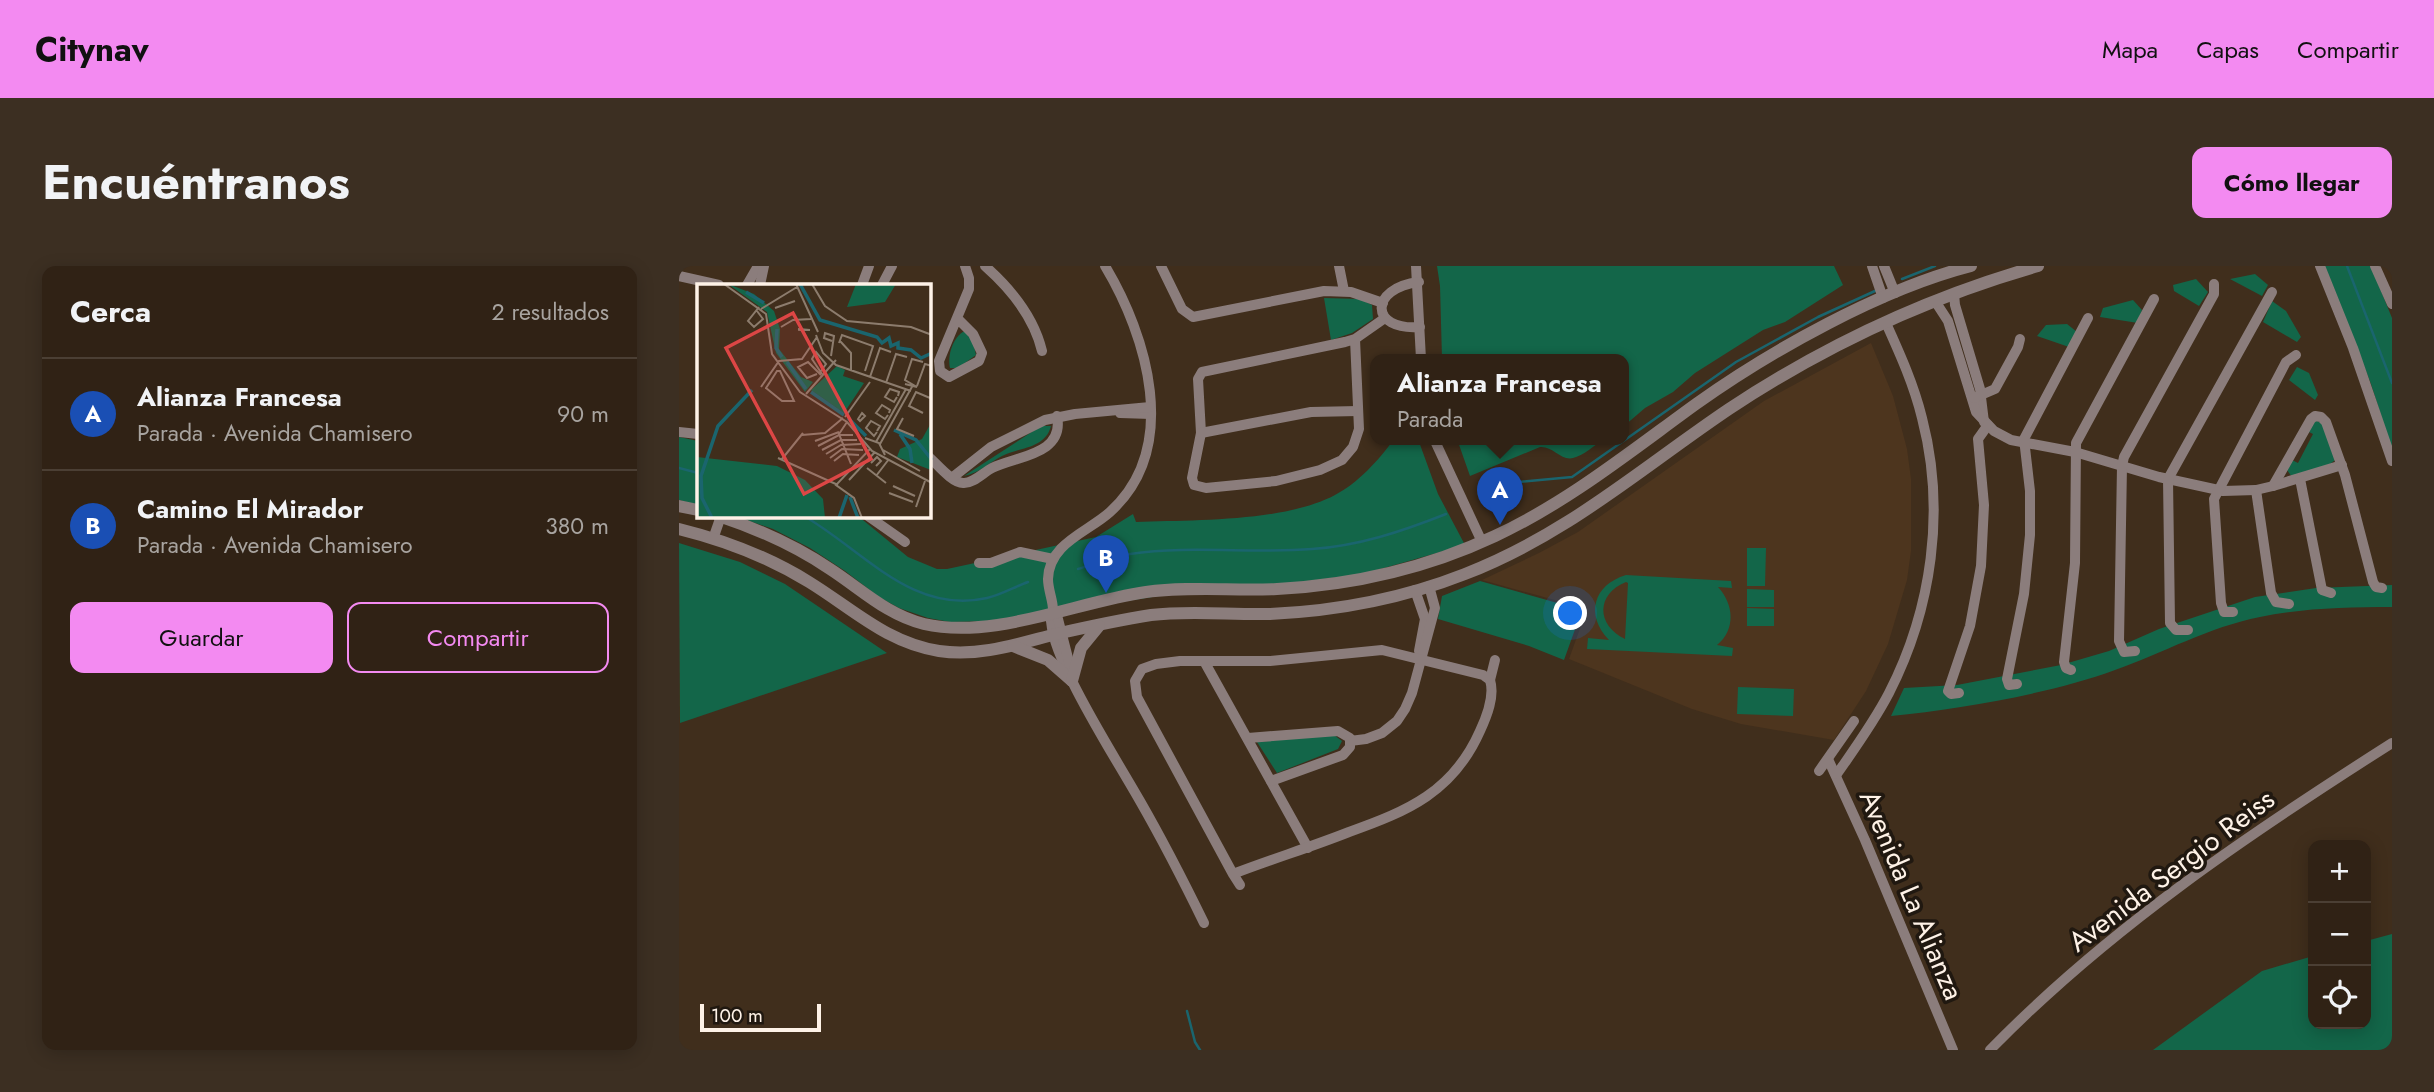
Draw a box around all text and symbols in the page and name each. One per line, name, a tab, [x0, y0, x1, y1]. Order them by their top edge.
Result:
text: Citynav	[35, 26, 149, 73]
text: Mapa	[2102, 32, 2158, 67]
text: Capas	[2196, 32, 2259, 67]
text: Compartir	[2297, 32, 2399, 67]
text: Encuéntranos	[42, 147, 350, 217]
button: Cómo llegar	[2192, 147, 2392, 218]
inset map	[697, 284, 931, 518]
text: Cerca	[70, 290, 151, 333]
text: 2 resultados	[491, 295, 609, 329]
popup	[1370, 354, 1629, 445]
text: Alianza Francesa	[1397, 364, 1602, 402]
text: Alianza Francesa	[137, 378, 342, 416]
text: A	[85, 397, 101, 431]
text: 90 m	[557, 397, 609, 431]
text: Parada	[1397, 402, 1463, 436]
text: Parada · Avenida Chamisero	[137, 416, 413, 450]
pin: A	[1477, 467, 1523, 525]
text: Camino El Mirador	[137, 490, 363, 528]
text: B	[85, 509, 101, 543]
text: 380 m	[545, 509, 609, 543]
text: Parada · Avenida Chamisero	[137, 528, 413, 562]
pin: B	[1083, 535, 1129, 593]
your location	[1553, 596, 1587, 630]
button: Guardar	[70, 602, 333, 673]
button: Compartir	[347, 602, 609, 673]
street label: Avenida Sergio Reiss	[2060, 779, 2283, 962]
street label: Avenida La Alianza	[1849, 784, 1974, 1006]
map controls	[2308, 840, 2371, 1029]
button: +	[2308, 840, 2371, 903]
button: −	[2308, 903, 2371, 966]
button: locate	[2308, 966, 2371, 1029]
scale bar	[700, 1001, 821, 1033]
text: 100 m	[711, 1002, 763, 1029]

